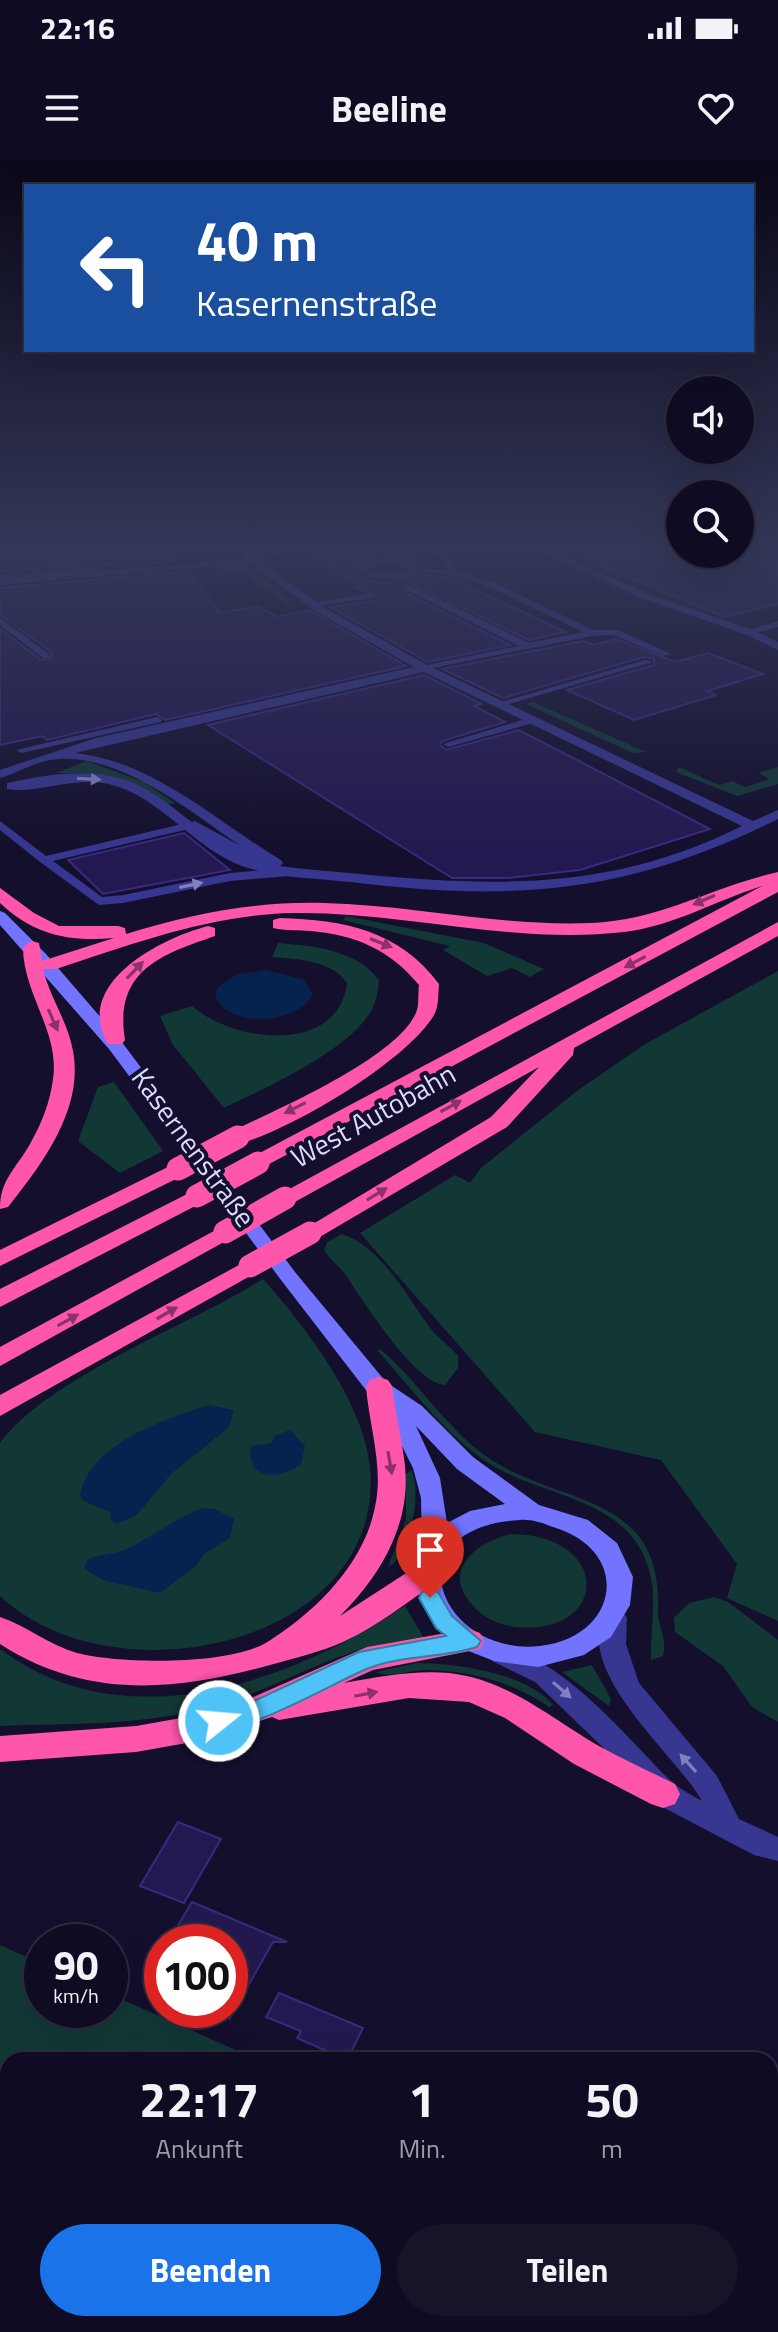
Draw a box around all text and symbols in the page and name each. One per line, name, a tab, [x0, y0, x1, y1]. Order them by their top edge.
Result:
text: 22:16	[40, 5, 115, 51]
text: Beeline	[331, 81, 447, 136]
icon: menu	[40, 86, 84, 130]
icon: heart	[694, 86, 738, 130]
text: 40 m	[196, 198, 318, 283]
icon: left	[64, 216, 168, 320]
text: Kasernenstraße	[196, 275, 437, 330]
map controls	[666, 376, 754, 568]
button: sound	[666, 376, 754, 464]
button: search	[666, 480, 754, 568]
one-way arrow	[77, 773, 102, 786]
one-way arrow	[179, 878, 204, 891]
one-way arrow	[692, 894, 716, 907]
one-way arrow	[369, 936, 393, 949]
one-way arrow	[624, 956, 647, 969]
one-way arrow	[125, 961, 143, 980]
one-way arrow	[47, 1009, 60, 1032]
street label: West Autobahn	[283, 1052, 463, 1178]
street label: Kasernenstraße	[121, 1058, 267, 1236]
one-way arrow	[440, 1100, 462, 1114]
one-way arrow	[283, 1101, 306, 1114]
one-way arrow	[366, 1187, 388, 1201]
one-way arrow	[156, 1306, 178, 1320]
one-way arrow	[57, 1313, 79, 1327]
one-way arrow	[384, 1451, 396, 1476]
pin	[396, 1516, 464, 1598]
icon: arrive	[408, 1528, 452, 1572]
position arrow	[177, 1679, 261, 1763]
one-way arrow	[551, 1681, 571, 1698]
one-way arrow	[354, 1688, 379, 1700]
one-way arrow	[680, 1754, 698, 1773]
speed limit sign: 100	[144, 1924, 248, 2028]
text: 90	[54, 1935, 98, 1996]
text: km/h	[53, 1980, 99, 2011]
text: 22:17	[139, 2063, 259, 2136]
text: 1	[409, 2063, 435, 2136]
text: 50	[585, 2063, 639, 2136]
text: Ankunft	[156, 2129, 243, 2168]
text: Min.	[398, 2129, 446, 2168]
text: m	[601, 2129, 623, 2168]
button: Beenden	[40, 2224, 381, 2316]
button: Teilen	[397, 2224, 738, 2316]

